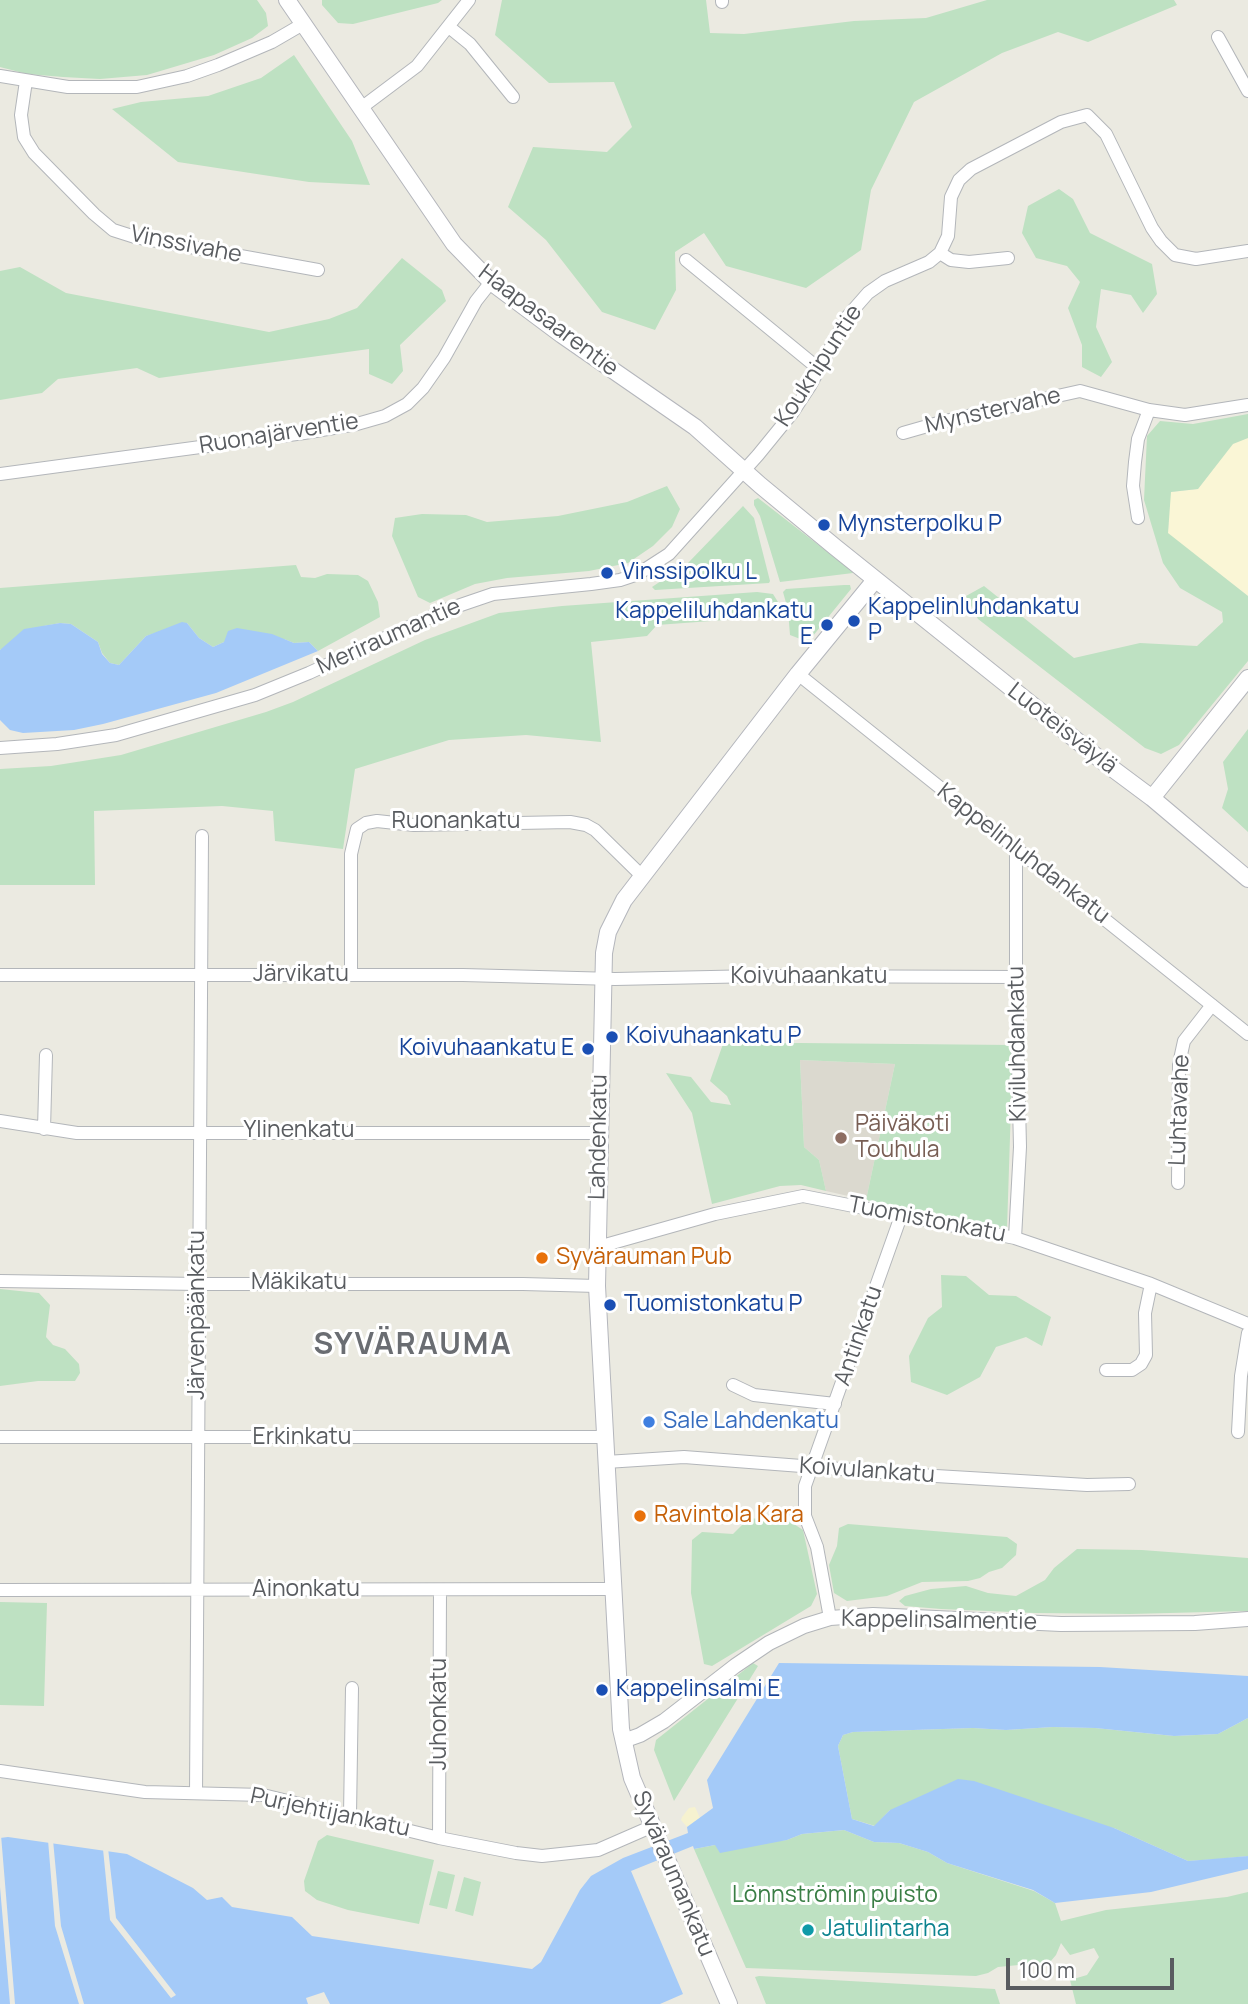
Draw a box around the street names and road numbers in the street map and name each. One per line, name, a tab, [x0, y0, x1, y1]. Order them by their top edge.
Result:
street label: Vinssivahe	[128, 221, 244, 269]
street label: Haapasaarentie	[473, 259, 623, 383]
street label: Kouknipuntie	[769, 300, 869, 432]
street label: Mynstervahe	[922, 382, 1064, 440]
street label: Ruonajärventie	[197, 408, 361, 460]
street label: Meriraumantie	[313, 593, 465, 681]
street label: Luoteisväylä	[1002, 678, 1122, 780]
street label: Kappelinluhdankatu	[931, 778, 1115, 930]
street label: Ruonankatu	[392, 808, 520, 836]
street label: Järvikatu	[253, 961, 349, 989]
street label: Koivuhaankatu	[731, 963, 887, 991]
street label: Kiviluhdankatu	[1003, 966, 1033, 1122]
street label: Luhtavahe	[1164, 1054, 1196, 1166]
street label: Lahdenkatu	[584, 1074, 614, 1200]
street label: Ylinenkatu	[244, 1117, 354, 1145]
street label: Tuomistonkatu	[846, 1191, 1008, 1249]
street label: Järvenpäänkatu	[184, 1230, 212, 1400]
street label: Mäkikatu	[251, 1269, 347, 1297]
street label: Antinkatu	[829, 1283, 889, 1389]
street label: Erkinkatu	[253, 1424, 351, 1452]
street label: Koivulankatu	[798, 1452, 936, 1490]
street label: Ainonkatu	[252, 1576, 360, 1604]
street label: Kappelinsalmentie	[841, 1605, 1037, 1637]
street label: Juhonkatu	[426, 1658, 454, 1770]
street label: Purjehtijankatu	[248, 1783, 412, 1843]
street label: Syväraumankatu	[626, 1787, 720, 1961]

